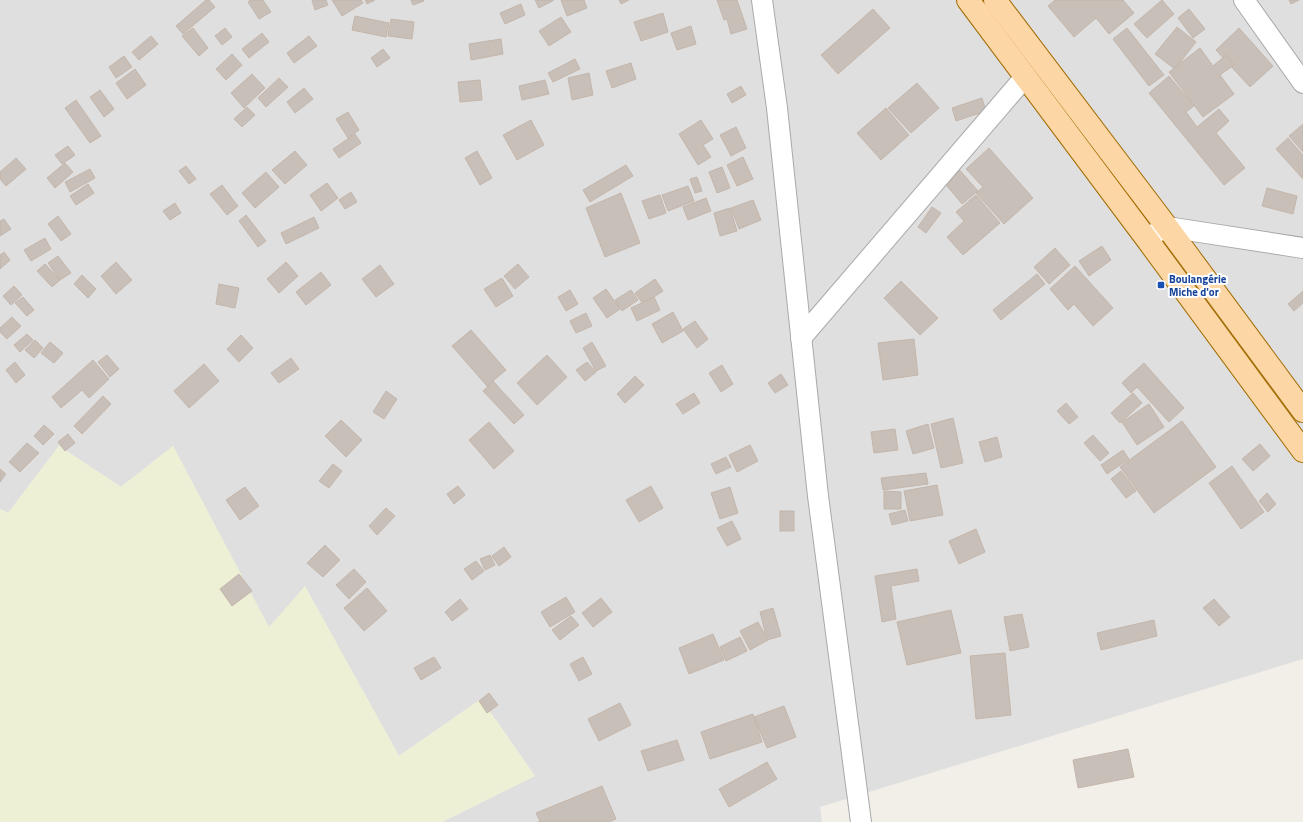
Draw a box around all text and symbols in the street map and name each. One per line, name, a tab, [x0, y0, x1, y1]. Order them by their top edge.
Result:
place label: Boulangérie Miche d'or	[1169, 271, 1227, 300]
marker: Boulangérie Miche d'or	[1156, 280, 1166, 290]

